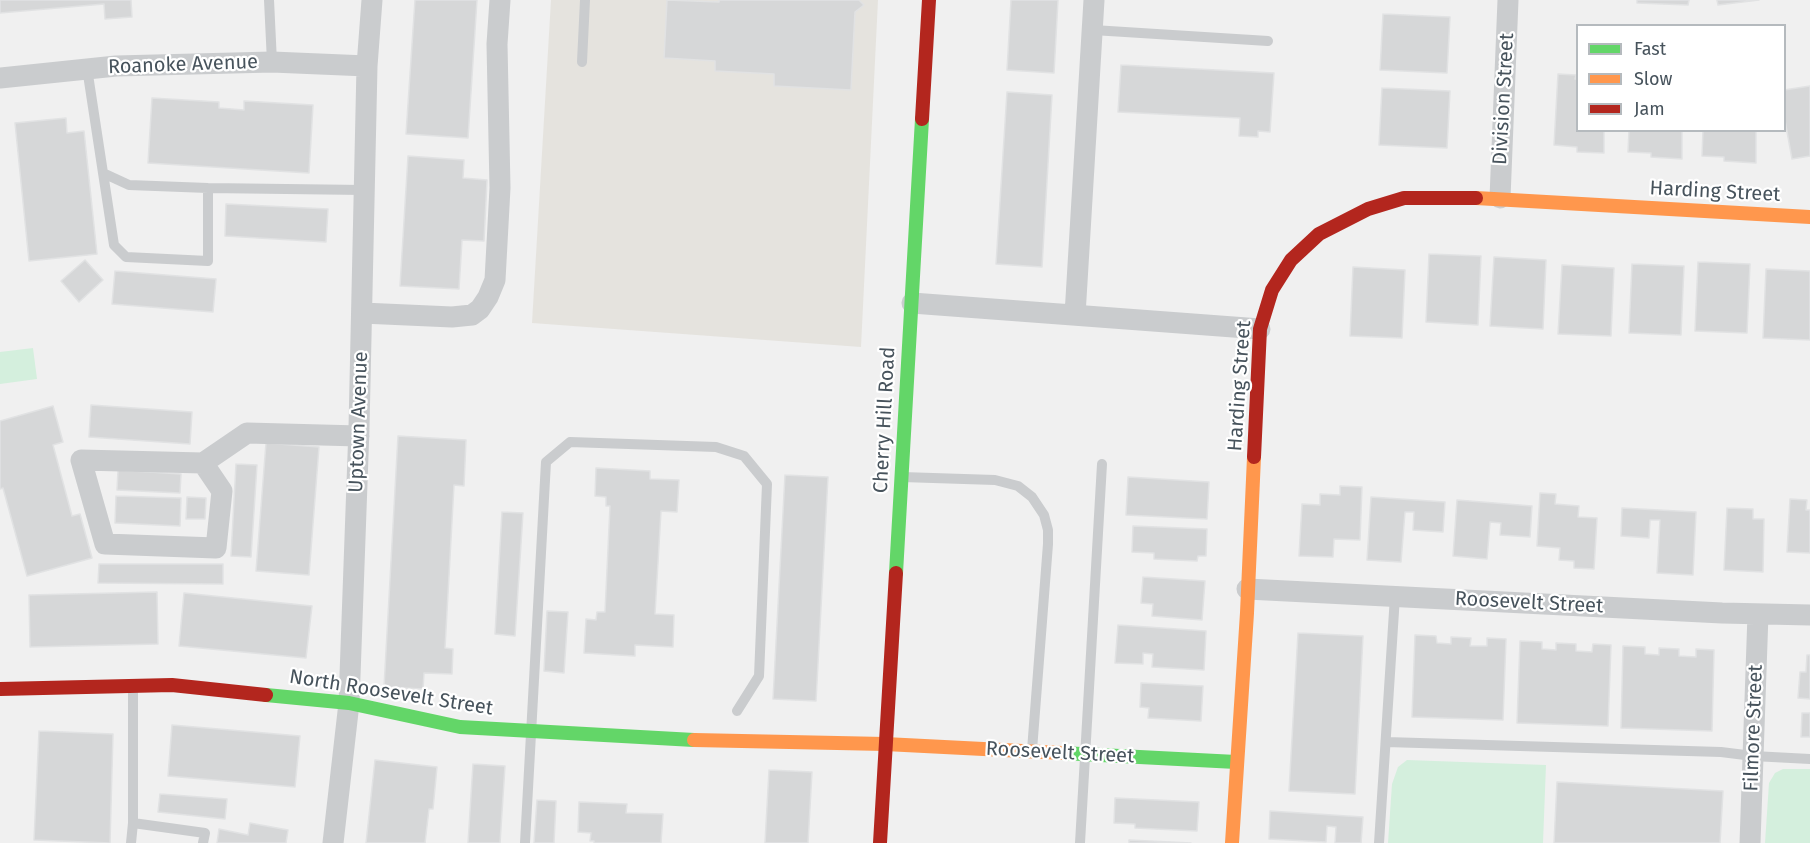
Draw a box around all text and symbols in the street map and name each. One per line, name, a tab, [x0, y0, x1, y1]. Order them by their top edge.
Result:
legend	[1576, 24, 1786, 132]
street label: Division Street	[1489, 32, 1519, 166]
text: Fast	[1634, 38, 1666, 60]
street label: Roanoke Avenue	[108, 50, 258, 80]
text: Slow	[1634, 68, 1672, 90]
text: Jam	[1634, 98, 1665, 120]
street label: Harding Street	[1649, 177, 1781, 207]
street label: Harding Street	[1223, 320, 1257, 452]
street label: Cherry Hill Road	[869, 346, 901, 494]
street label: Uptown Avenue	[345, 351, 373, 493]
street label: Roosevelt Street	[1454, 587, 1604, 619]
street label: Filmore Street	[1740, 664, 1768, 792]
street label: North Roosevelt Street	[287, 665, 495, 721]
street label: Roosevelt Street	[985, 737, 1135, 769]

